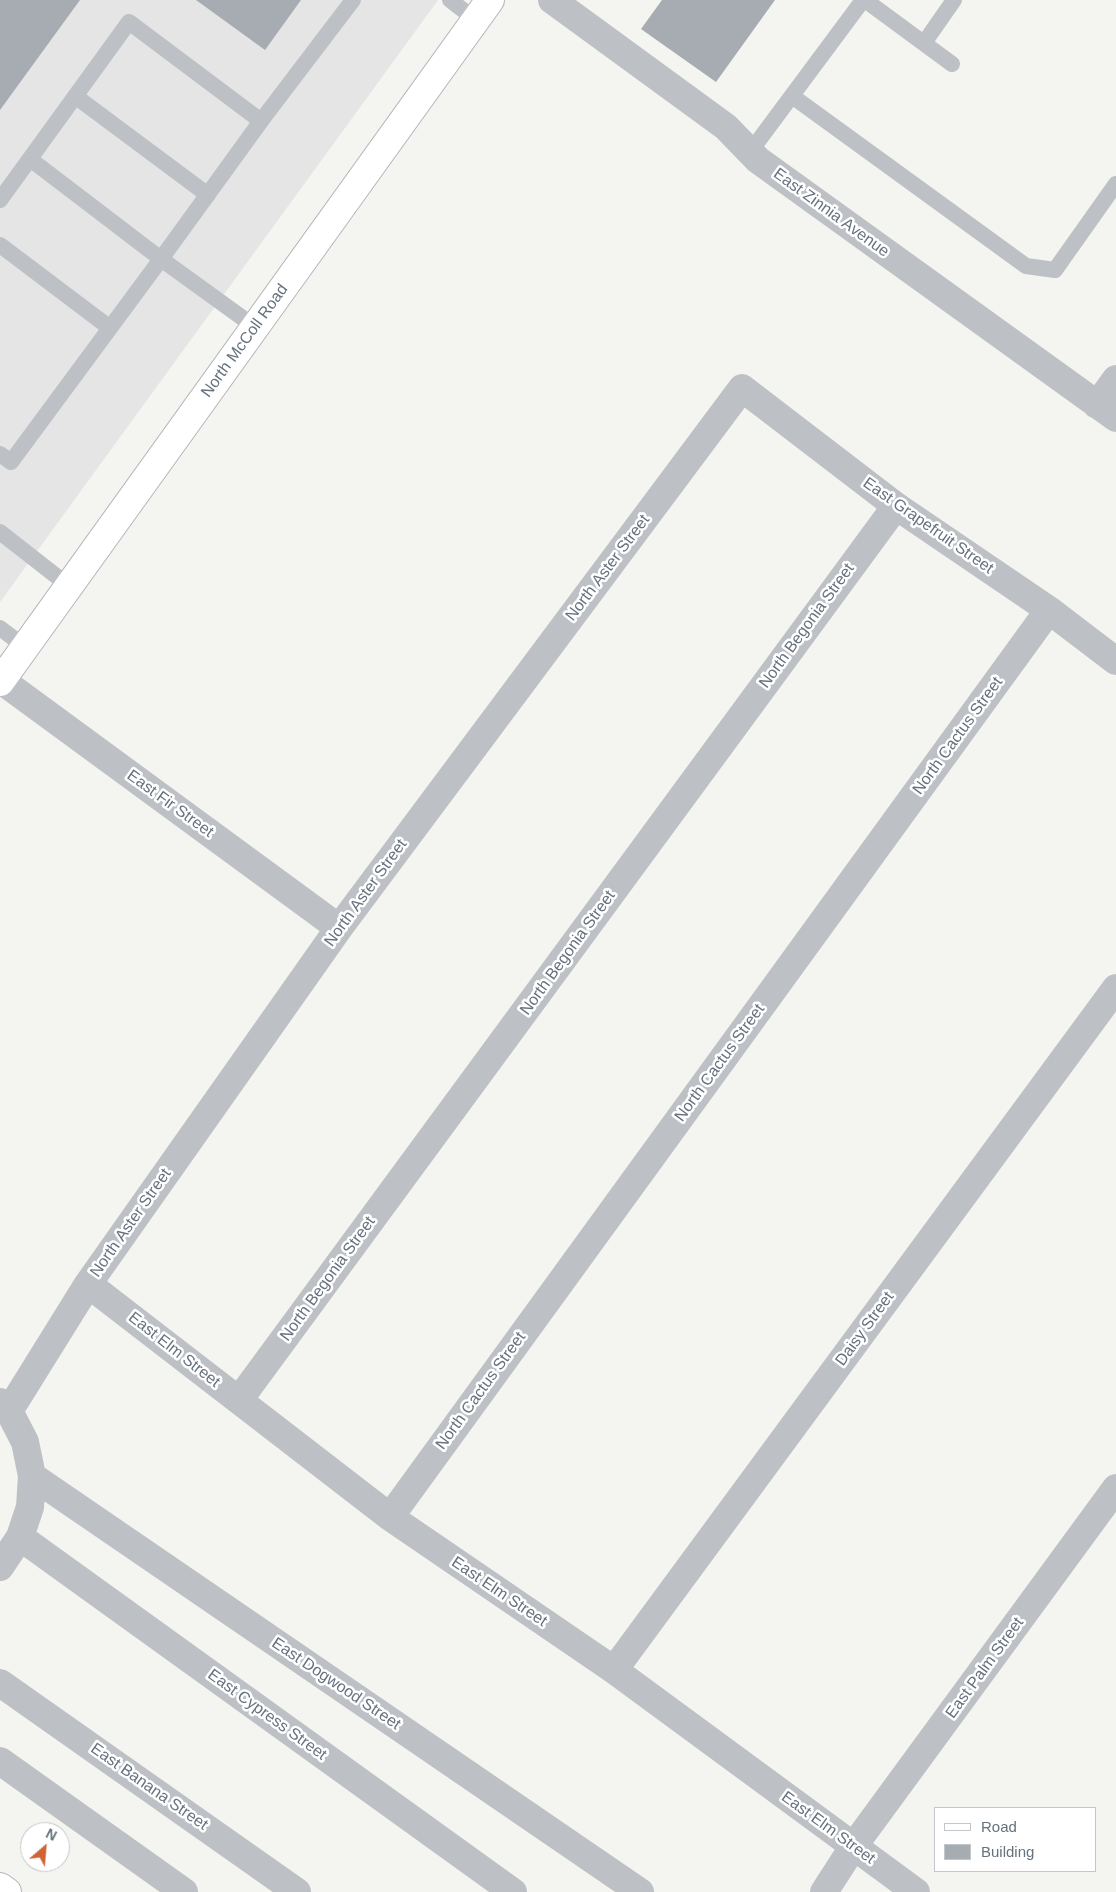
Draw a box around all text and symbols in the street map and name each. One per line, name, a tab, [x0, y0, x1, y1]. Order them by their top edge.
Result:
street label: East Zinnia Avenue	[769, 165, 893, 261]
street label: North McColl Road	[198, 281, 292, 401]
street label: East Grapefruit Street	[859, 474, 997, 578]
street label: North Aster Street	[562, 511, 654, 625]
street label: North Begonia Street	[755, 560, 859, 692]
street label: North Cactus Street	[909, 674, 1007, 798]
street label: East Fir Street	[123, 766, 217, 842]
street label: North Aster Street	[321, 836, 411, 950]
street label: North Begonia Street	[516, 887, 620, 1019]
street label: North Cactus Street	[671, 1001, 769, 1125]
street label: North Aster Street	[86, 1165, 176, 1281]
street label: North Begonia Street	[276, 1213, 380, 1345]
street label: Daisy Street	[832, 1288, 898, 1370]
street label: East Elm Street	[124, 1308, 224, 1392]
street label: North Cactus Street	[432, 1329, 530, 1453]
street label: East Elm Street	[448, 1553, 550, 1631]
street label: East Palm Street	[942, 1614, 1028, 1722]
street label: East Dogwood Street	[268, 1634, 404, 1734]
street label: East Cypress Street	[204, 1665, 330, 1765]
street label: East Banana Street	[87, 1739, 211, 1835]
street label: East Elm Street	[777, 1788, 879, 1868]
legend	[934, 1807, 1096, 1872]
text: Road	[981, 1818, 1017, 1835]
north arrow	[20, 1822, 70, 1872]
text: N	[43, 1825, 59, 1844]
text: Building	[981, 1843, 1034, 1860]

